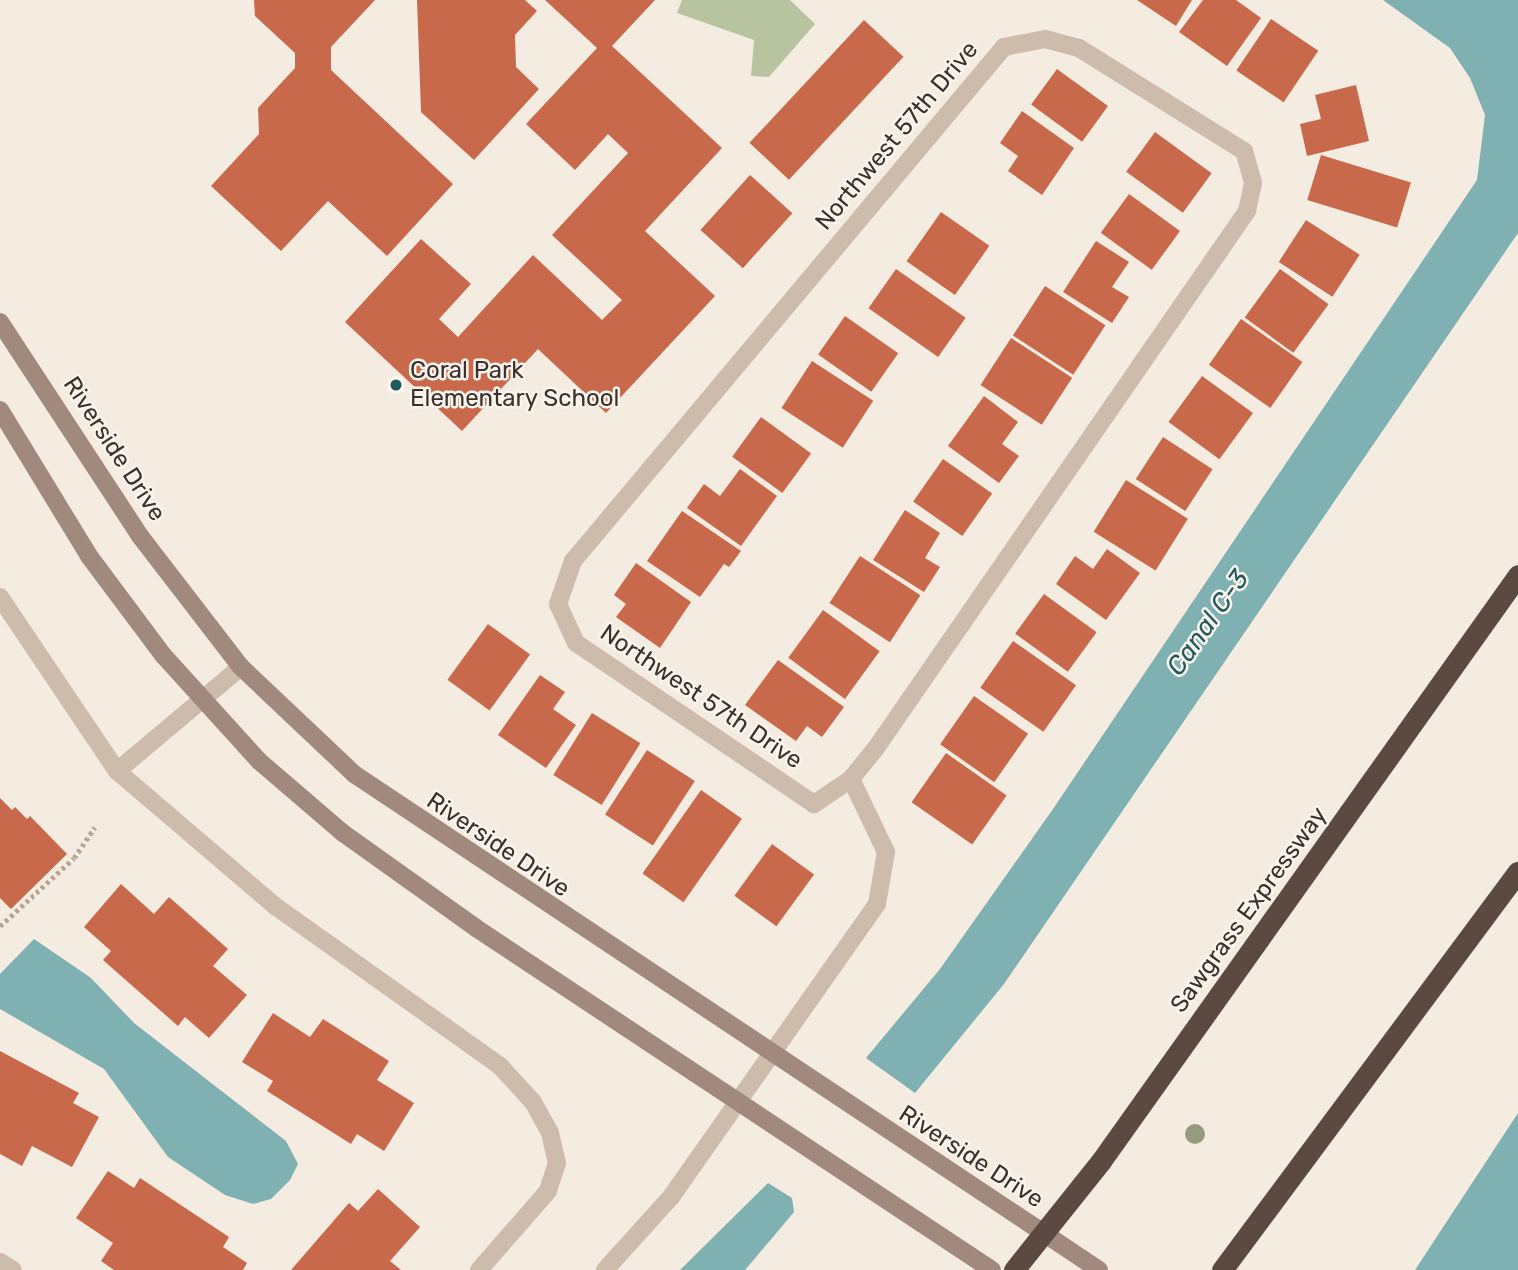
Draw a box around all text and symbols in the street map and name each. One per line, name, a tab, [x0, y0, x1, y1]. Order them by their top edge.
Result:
street label: Northwest 57th Drive	[810, 36, 984, 236]
place label: Coral Park Elementary School	[410, 357, 620, 413]
street label: Riverside Drive	[57, 371, 171, 527]
marker: Coral Park Elementary School	[388, 377, 404, 393]
water label: Canal C-3	[1160, 564, 1256, 682]
street label: Northwest 57th Drive	[595, 619, 807, 775]
street label: Riverside Drive	[421, 787, 575, 903]
street label: Sawgrass Expressway	[1165, 802, 1333, 1018]
street label: Riverside Drive	[893, 1100, 1049, 1214]

